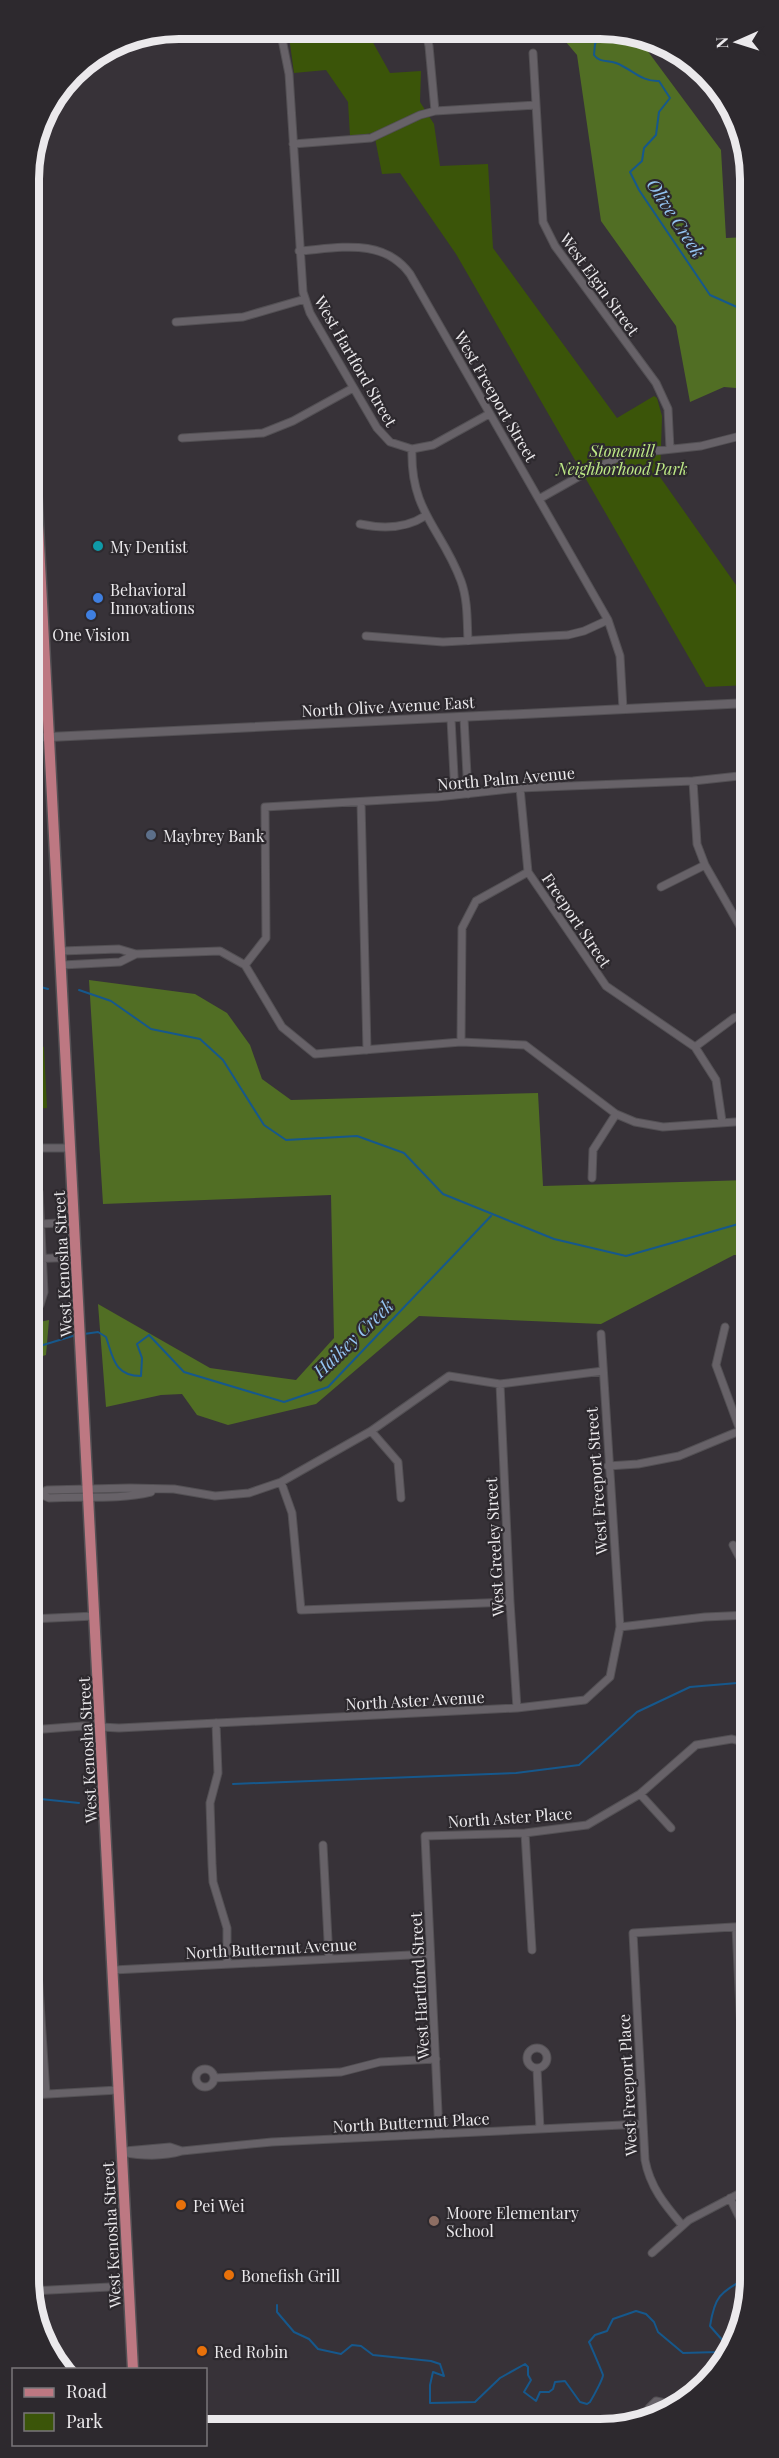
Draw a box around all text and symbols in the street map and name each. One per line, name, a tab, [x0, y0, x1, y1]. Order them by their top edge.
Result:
north arrow	[707, 12, 767, 72]
text: N	[711, 36, 732, 49]
water label: Olive Creek	[642, 174, 710, 262]
street label: West Elgin Street	[555, 228, 645, 340]
street label: West Hartford Street	[309, 291, 402, 430]
street label: West Freeport Street	[450, 326, 542, 465]
park label: Stonemill Neighborhood Park	[554, 440, 688, 479]
place label: My Dentist	[110, 536, 188, 557]
marker: My Dentist	[91, 539, 105, 553]
place label: Behavioral Innovations	[110, 579, 195, 618]
marker: Behavioral Innovations	[91, 591, 105, 605]
marker: One Vision	[84, 608, 98, 622]
place label: One Vision	[52, 624, 130, 645]
street label: North Olive Avenue East	[301, 691, 475, 721]
street label: North Palm Avenue	[436, 762, 576, 794]
place label: Maybrey Bank	[163, 825, 265, 846]
marker: Maybrey Bank	[144, 828, 158, 842]
street label: Freeport Street	[538, 869, 617, 972]
street label: West Kenosha Street	[48, 1190, 76, 1339]
water label: Haikey Creek	[307, 1294, 398, 1383]
street label: West Freeport Street	[580, 1406, 612, 1556]
street label: West Greeley Street	[480, 1477, 508, 1618]
street label: West Kenosha Street	[73, 1676, 101, 1825]
street label: North Aster Avenue	[345, 1686, 485, 1714]
street label: North Aster Place	[447, 1802, 573, 1832]
street label: West Hartford Street	[405, 1911, 433, 2061]
street label: North Butternut Avenue	[185, 1933, 357, 1963]
street label: West Freeport Place	[613, 2013, 641, 2158]
street label: North Butternut Place	[332, 2107, 490, 2137]
street label: West Kenosha Street	[97, 2161, 125, 2310]
place label: Pei Wei	[193, 2195, 245, 2216]
marker: Pei Wei	[174, 2198, 188, 2212]
place label: Moore Elementary School	[446, 2202, 579, 2241]
marker: Moore Elementary School	[427, 2214, 441, 2228]
place label: Bonefish Grill	[241, 2265, 340, 2286]
marker: Bonefish Grill	[222, 2268, 236, 2282]
place label: Red Robin	[214, 2341, 289, 2362]
marker: Red Robin	[195, 2344, 209, 2358]
legend	[12, 2368, 207, 2446]
text: Road	[66, 2379, 107, 2403]
text: Park	[66, 2409, 103, 2433]

